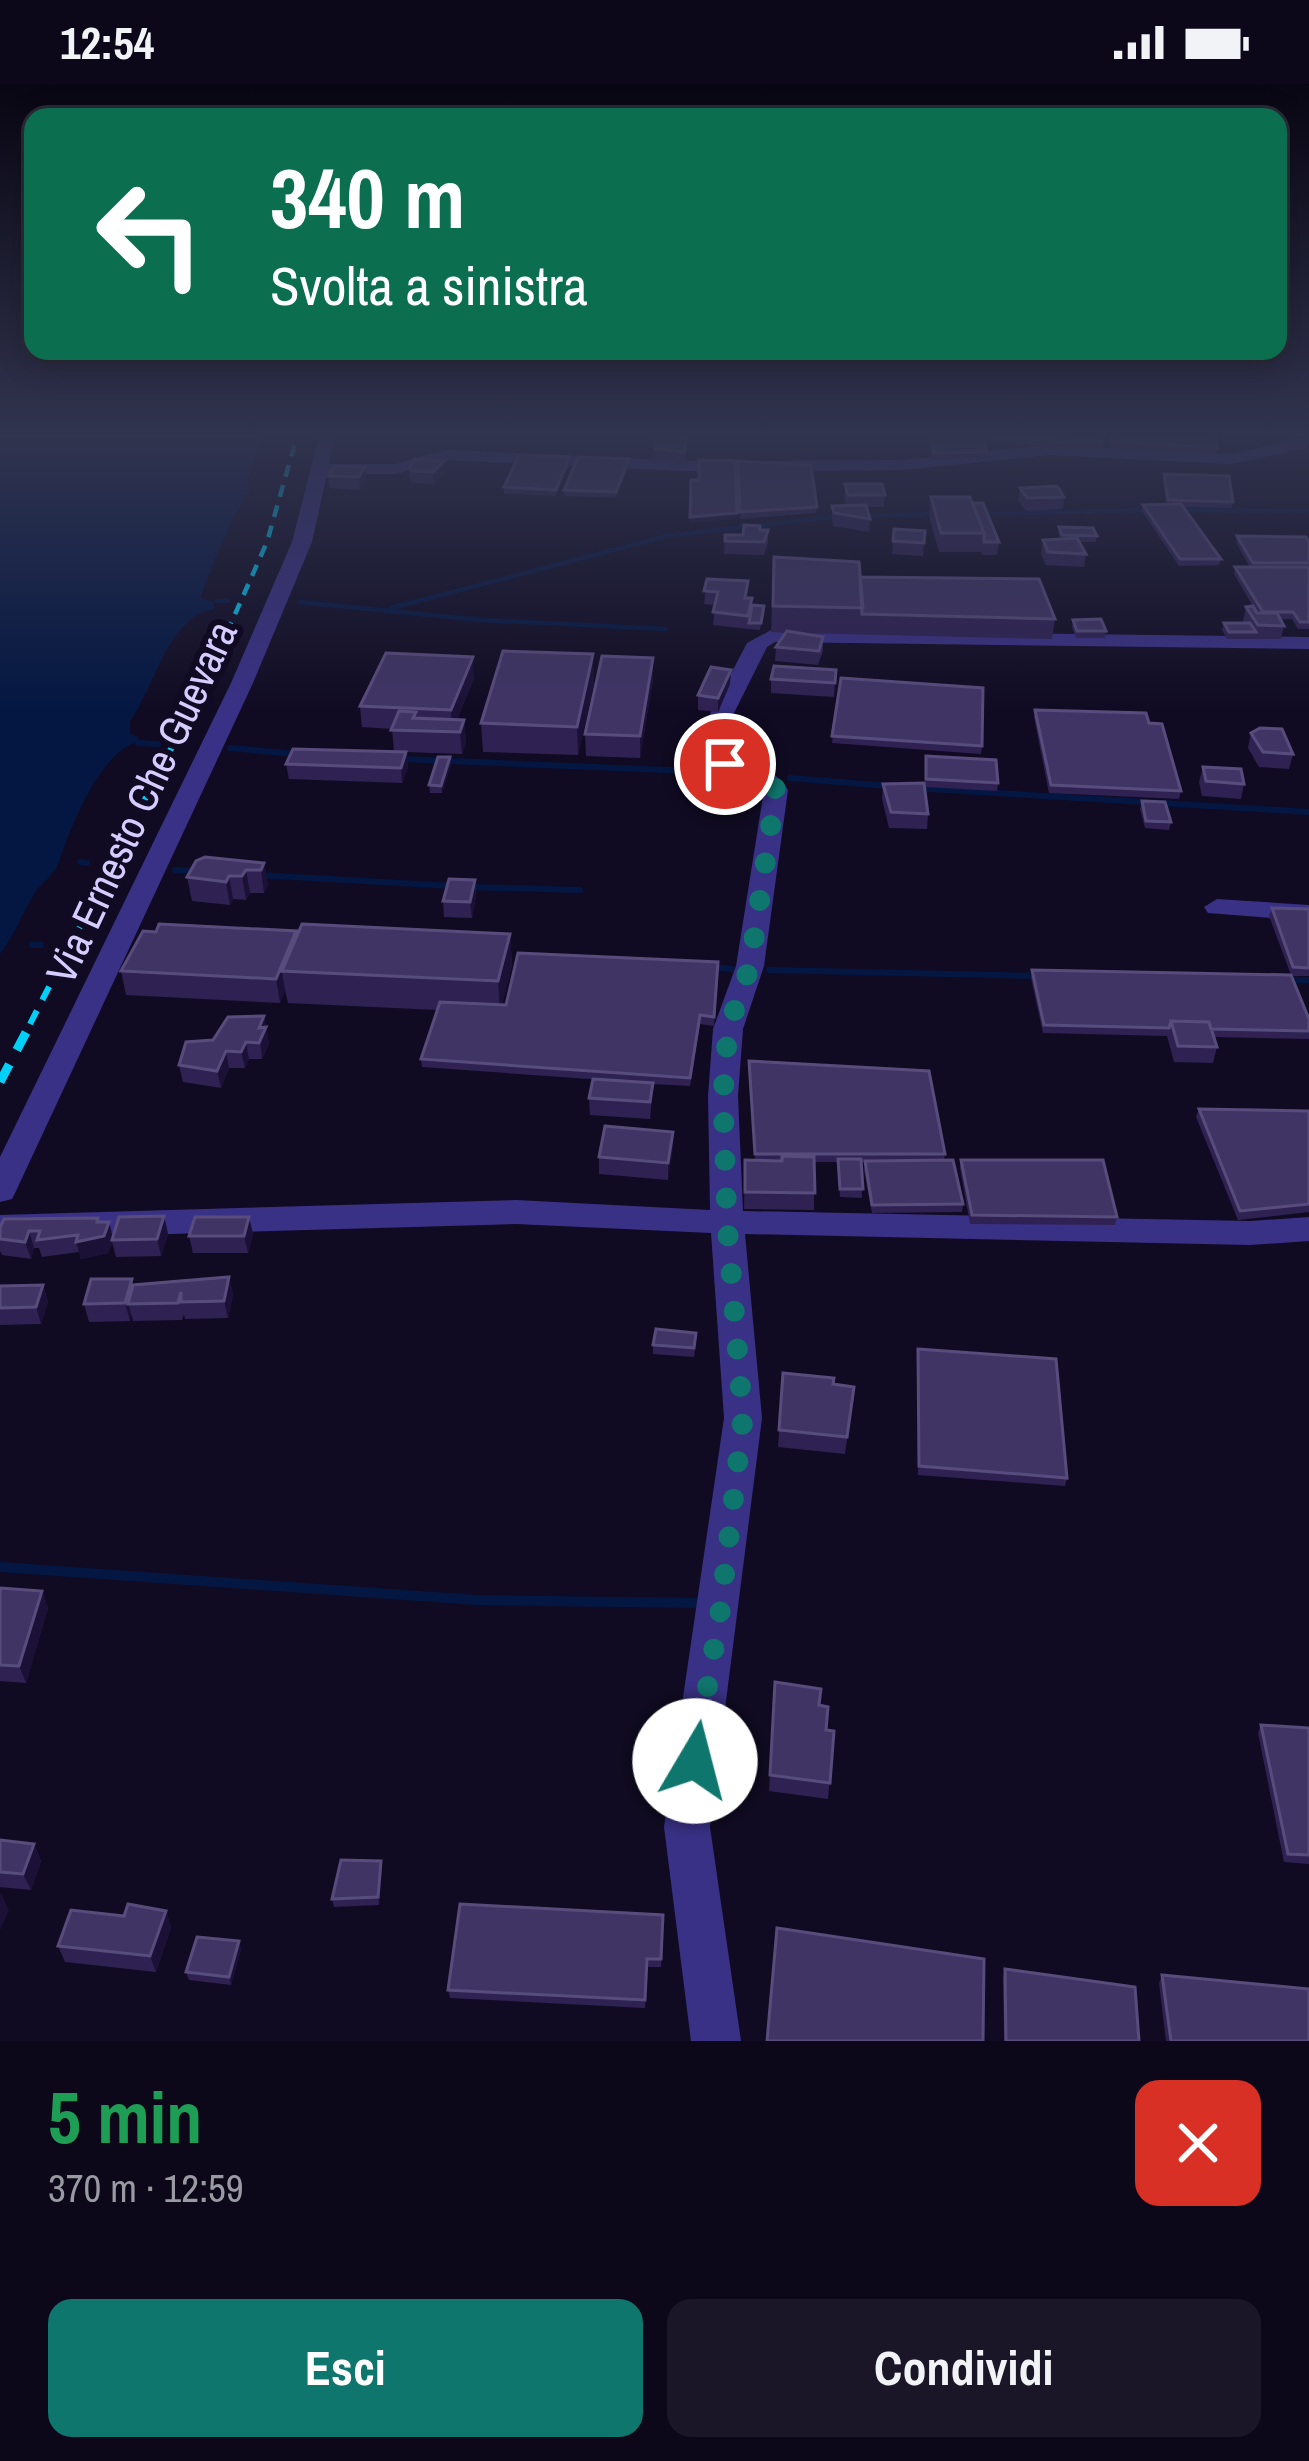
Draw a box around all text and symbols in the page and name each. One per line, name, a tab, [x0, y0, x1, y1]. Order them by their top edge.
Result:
text: 12:54	[60, 12, 154, 73]
text: 340 m	[270, 141, 465, 254]
icon: left	[72, 156, 228, 312]
text: Svolta a sinistra	[270, 249, 588, 322]
street label: Via Ernesto Che Guevara	[32, 612, 250, 992]
pin	[674, 713, 776, 815]
icon: arrive	[692, 731, 758, 797]
position arrow	[632, 1698, 758, 1824]
text: 5 min	[48, 2068, 202, 2165]
button: close	[1135, 2080, 1261, 2206]
text: 370 m · 12:59	[48, 2162, 244, 2214]
button: Esci	[48, 2299, 643, 2437]
button: Condividi	[667, 2299, 1261, 2437]

